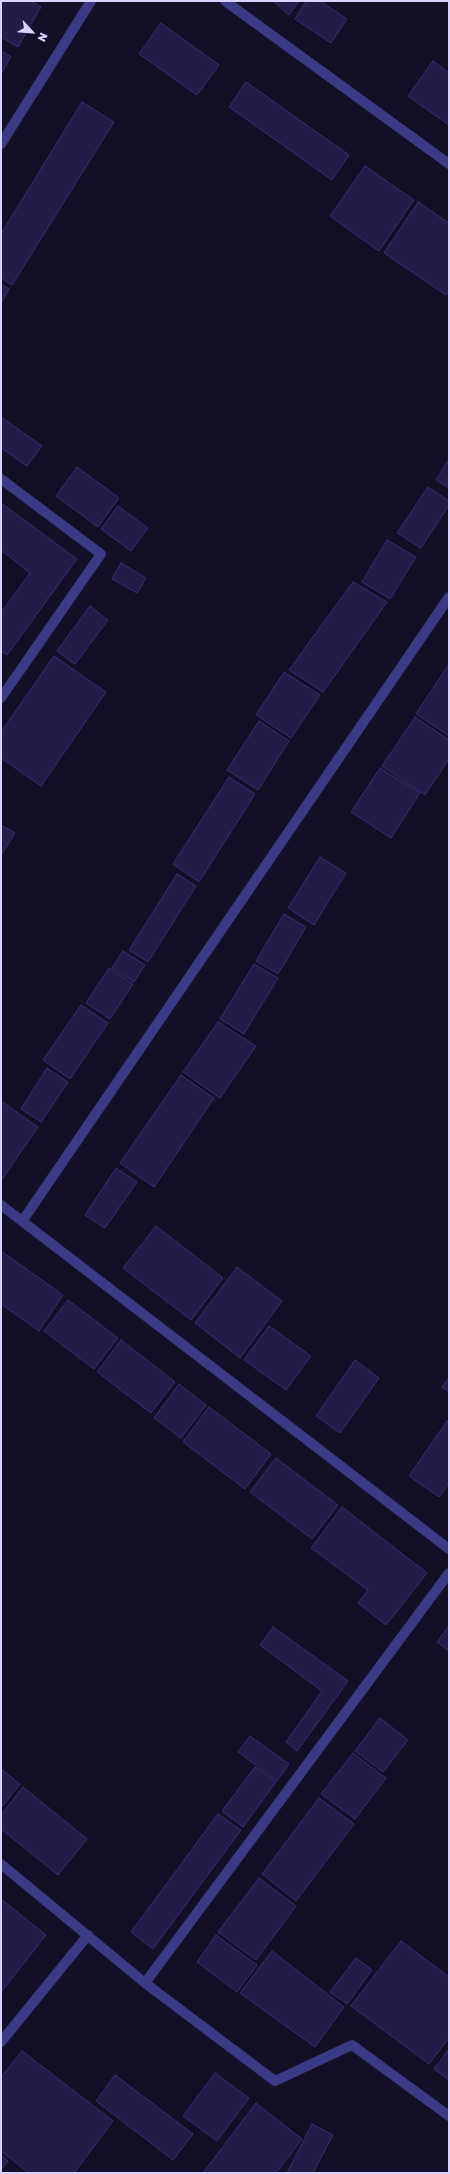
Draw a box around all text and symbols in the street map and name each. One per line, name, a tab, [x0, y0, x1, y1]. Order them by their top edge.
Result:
north arrow	[12, 12, 52, 52]
text: N	[36, 31, 51, 44]

